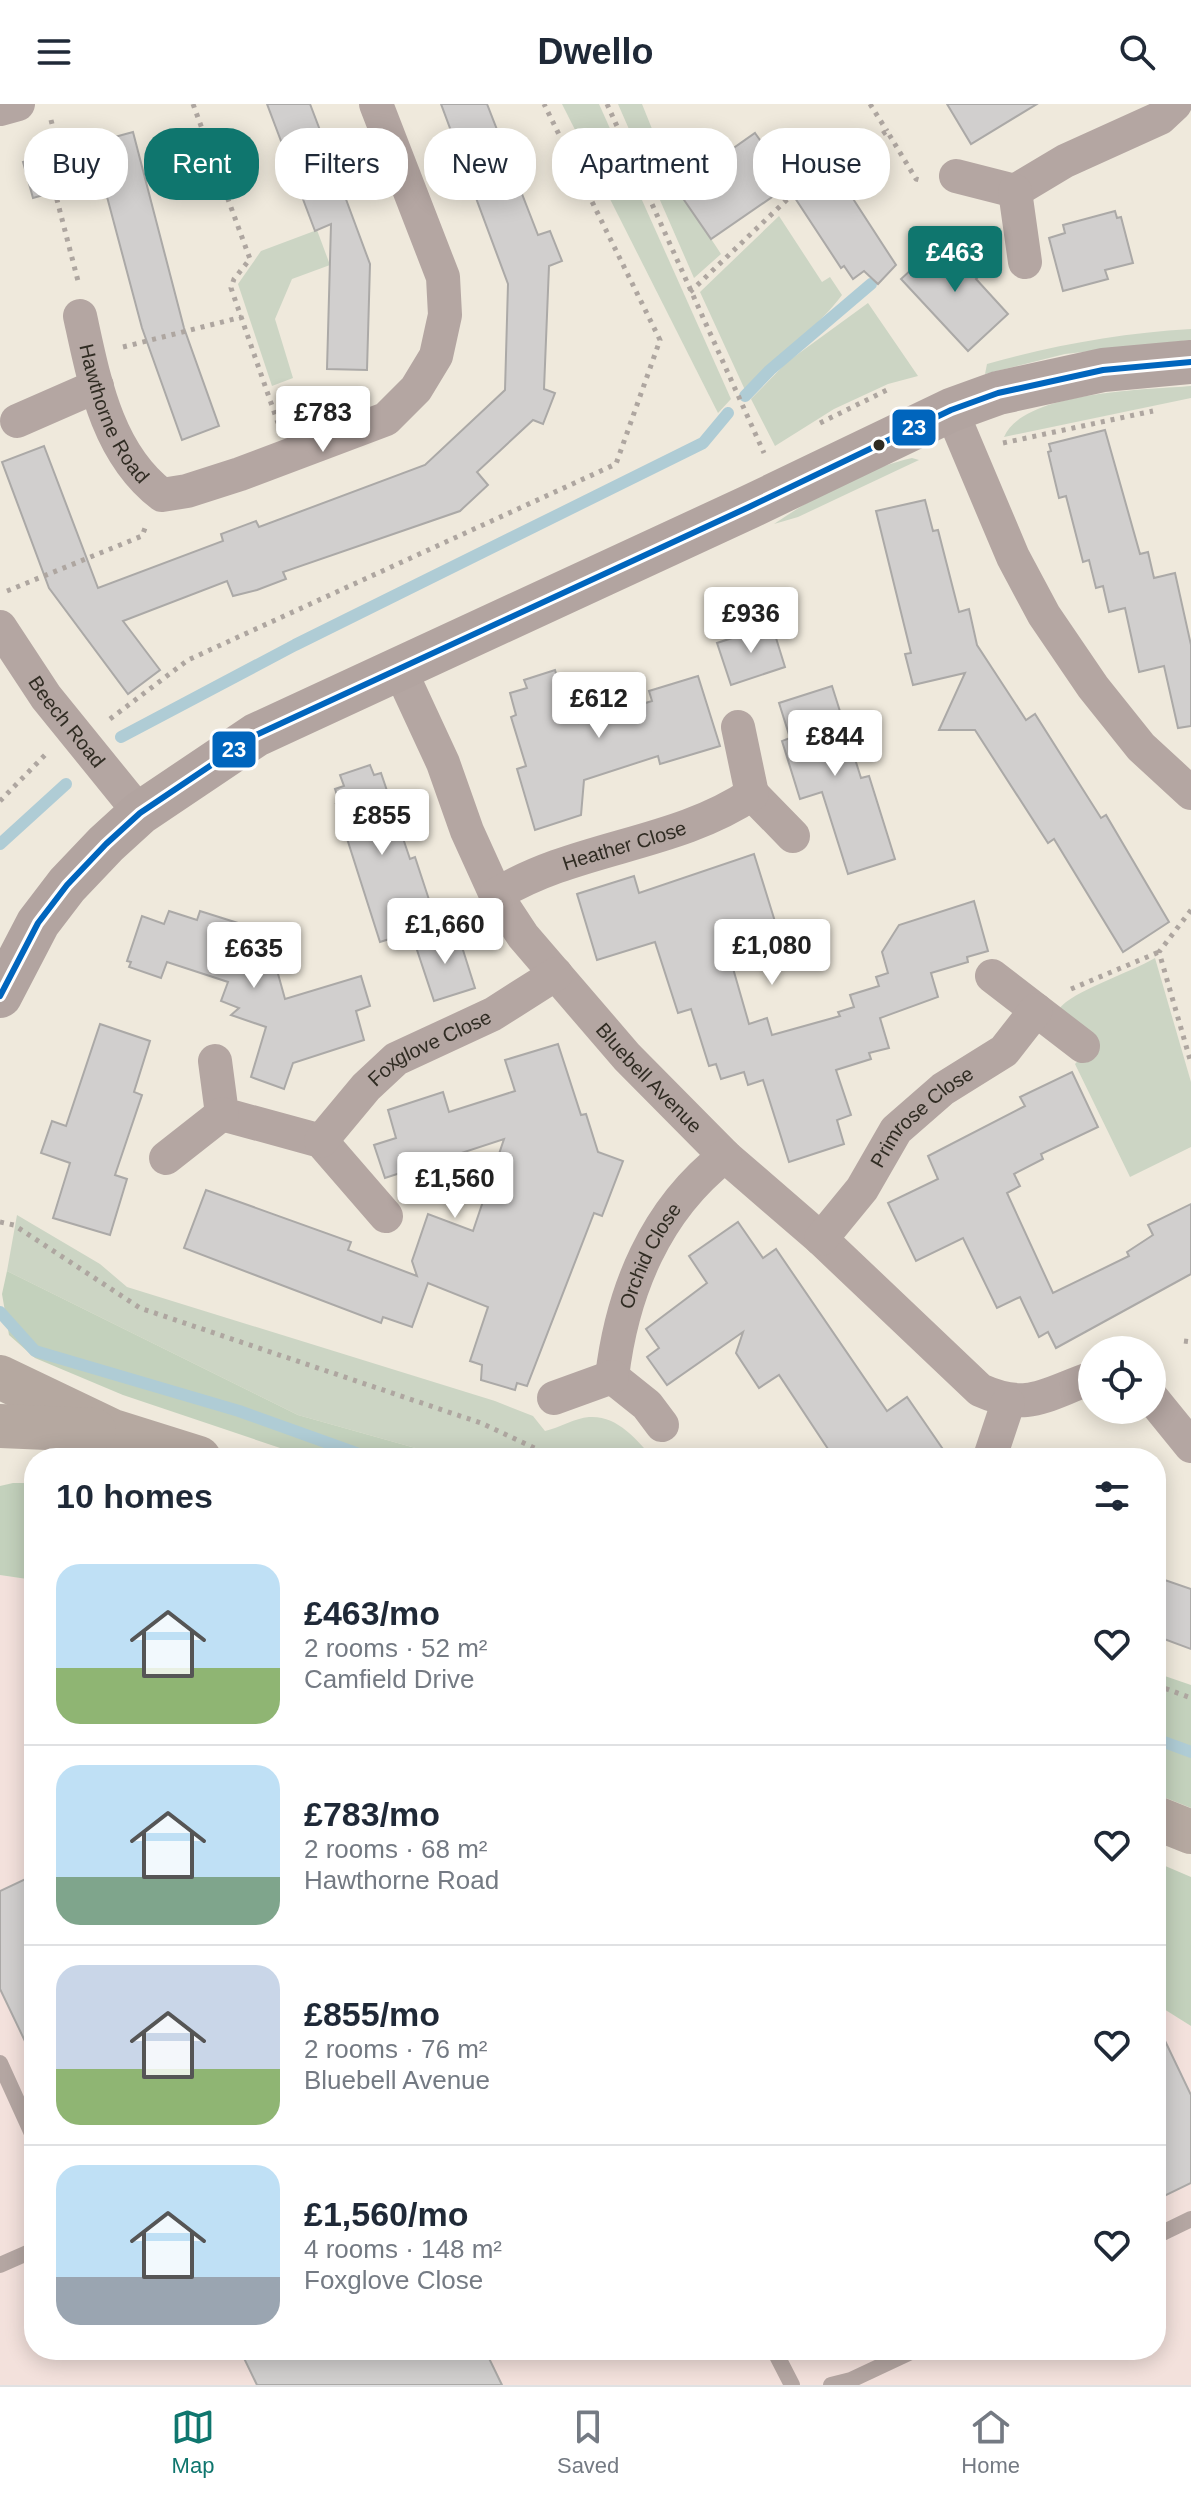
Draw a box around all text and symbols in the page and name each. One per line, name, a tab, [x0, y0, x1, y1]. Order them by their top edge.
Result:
icon: menu	[32, 30, 76, 74]
icon: search	[1115, 30, 1159, 74]
text: Dwello	[537, 31, 654, 72]
chip: Buy	[24, 128, 128, 200]
chip: Rent	[144, 128, 259, 200]
chip: Filters	[275, 128, 408, 200]
chip: New	[424, 128, 536, 200]
chip: Apartment	[552, 128, 737, 200]
chip: House	[753, 128, 890, 200]
pin: £463	[908, 226, 1002, 294]
text: £463	[926, 237, 984, 267]
street label: Hawthorne Road	[75, 342, 154, 488]
pin: £783	[276, 386, 370, 454]
text: £783	[294, 397, 352, 427]
line badge: 23	[891, 408, 937, 447]
text: 23	[902, 415, 926, 440]
unlabelled marker	[871, 437, 887, 453]
pin: £936	[704, 587, 798, 655]
text: £936	[722, 598, 780, 628]
street label: Beech Road	[24, 672, 110, 772]
pin: £612	[552, 672, 646, 740]
text: £612	[570, 683, 628, 713]
pin: £844	[788, 710, 882, 778]
text: £844	[806, 721, 864, 751]
line badge: 23	[211, 730, 257, 769]
text: 23	[222, 737, 246, 762]
pin: £855	[335, 789, 429, 857]
text: £855	[353, 800, 411, 830]
street label: Heather Close	[560, 816, 689, 875]
pin: £1,660	[380, 898, 510, 966]
text: £1,660	[405, 909, 485, 939]
pin: £1,080	[707, 919, 837, 987]
pin: £635	[207, 922, 301, 990]
text: £1,080	[732, 930, 812, 960]
text: £635	[225, 933, 283, 963]
street label: Foxglove Close	[363, 1005, 495, 1090]
street label: Bluebell Avenue	[592, 1019, 706, 1137]
street label: Primrose Close	[866, 1062, 977, 1171]
pin: £1,560	[390, 1152, 520, 1220]
text: £1,560	[415, 1163, 495, 1193]
street label: Orchid Close	[615, 1198, 685, 1311]
map controls	[1078, 1336, 1166, 1424]
button: locate	[1078, 1336, 1166, 1424]
icon: filters	[1090, 1474, 1134, 1518]
text: 10 homes	[56, 1477, 213, 1515]
text: £463/mo	[304, 1594, 440, 1632]
icon: home	[120, 1596, 216, 1692]
icon: heart	[1090, 1622, 1134, 1666]
text: 2 rooms · 52 m²	[304, 1633, 488, 1663]
text: Camfield Drive	[304, 1664, 475, 1694]
text: £783/mo	[304, 1795, 440, 1833]
icon: home	[120, 1797, 216, 1893]
icon: heart	[1090, 1823, 1134, 1867]
text: 2 rooms · 68 m²	[304, 1834, 488, 1864]
text: Hawthorne Road	[304, 1865, 499, 1895]
text: £855/mo	[304, 1995, 440, 2033]
icon: home	[120, 1997, 216, 2093]
icon: heart	[1090, 2023, 1134, 2067]
text: 2 rooms · 76 m²	[304, 2034, 488, 2064]
text: Bluebell Avenue	[304, 2065, 490, 2095]
text: £1,560/mo	[304, 2195, 468, 2233]
icon: home	[120, 2197, 216, 2293]
icon: heart	[1090, 2223, 1134, 2267]
text: 4 rooms · 148 m²	[304, 2234, 502, 2264]
text: Foxglove Close	[304, 2265, 483, 2295]
tab: Map	[171, 2405, 215, 2479]
tab: Saved	[557, 2405, 619, 2479]
tab: Home	[961, 2405, 1020, 2479]

